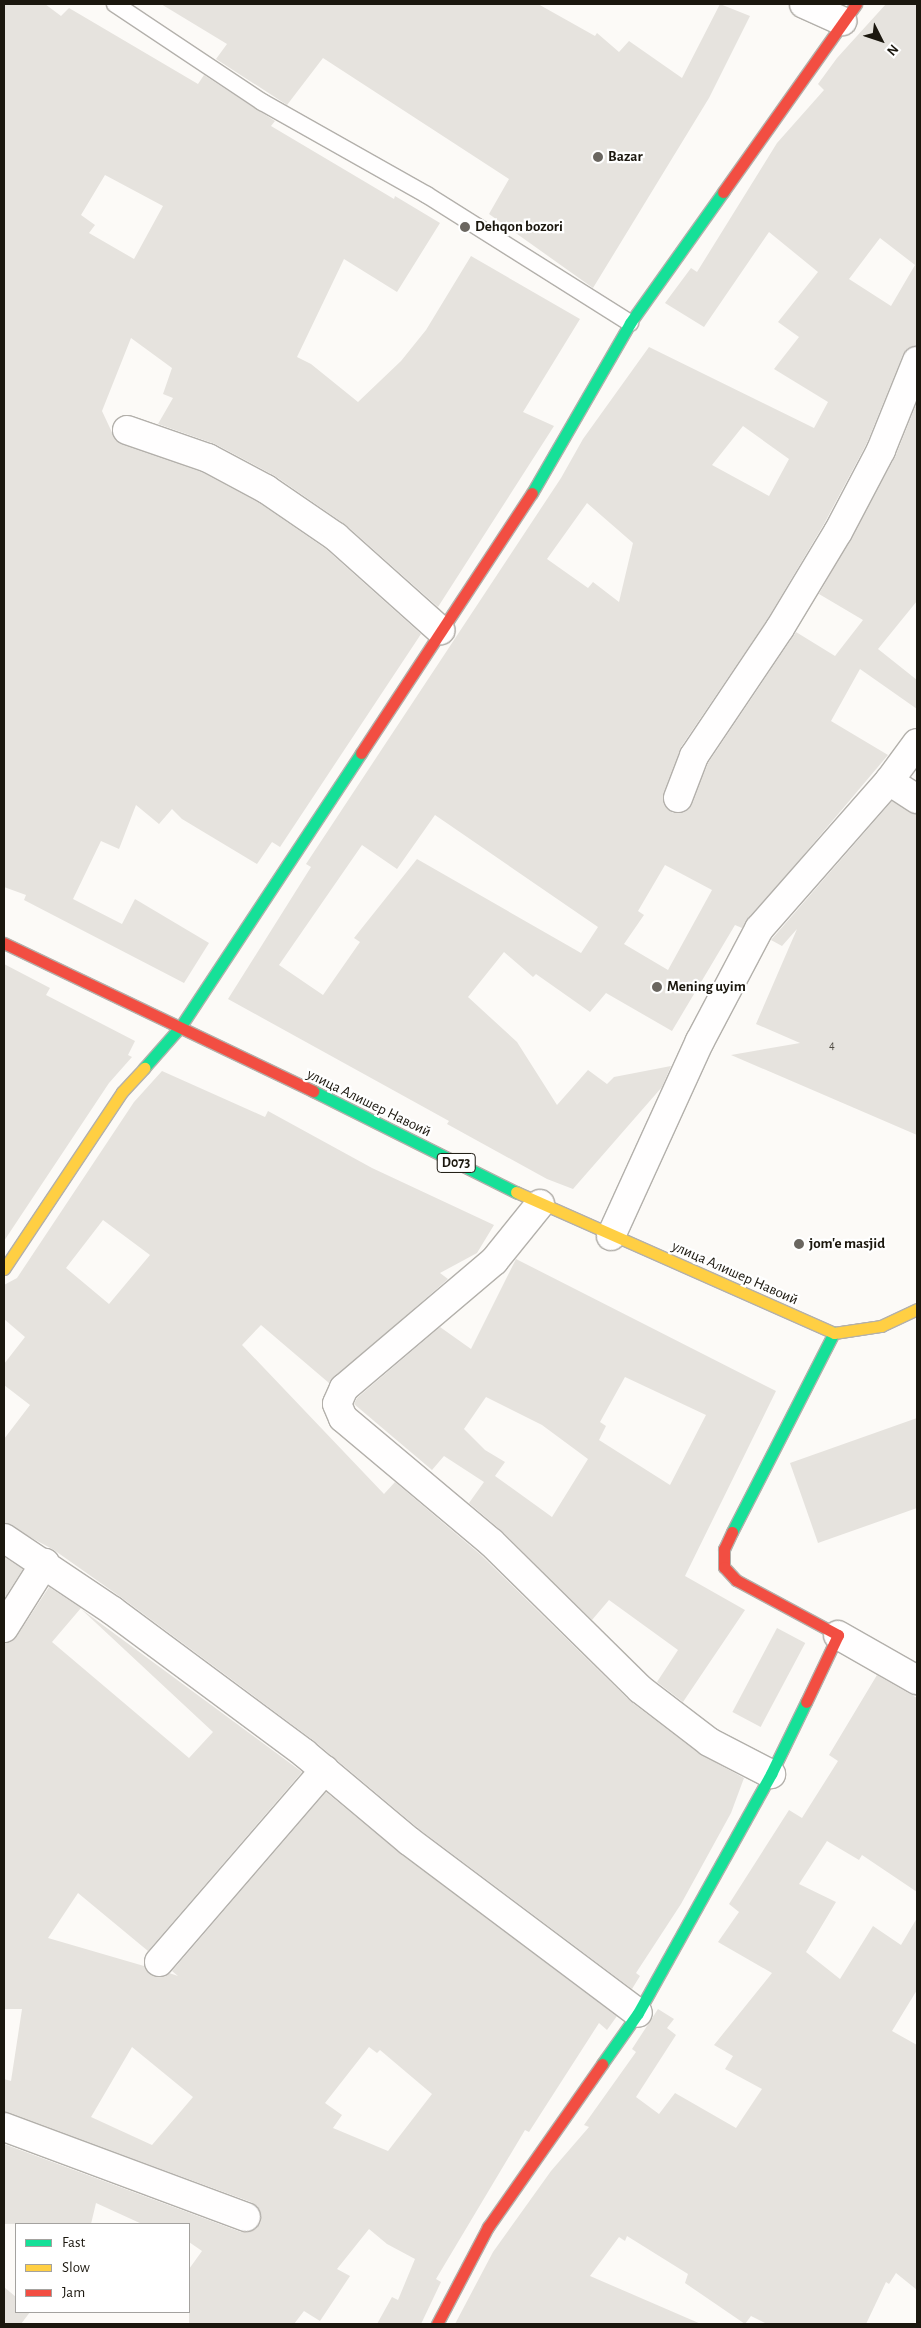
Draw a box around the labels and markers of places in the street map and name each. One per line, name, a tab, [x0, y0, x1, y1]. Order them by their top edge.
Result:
place label: Bazar	[608, 148, 643, 166]
marker: Bazar	[592, 151, 604, 163]
place label: Dehqon bozori	[475, 218, 563, 236]
marker: Dehqon bozori	[459, 221, 471, 233]
place label: Mening uyim	[667, 978, 746, 996]
marker: Mening uyim	[651, 981, 663, 993]
place label: jom'e masjid	[809, 1235, 885, 1253]
marker: jom'e masjid	[793, 1238, 805, 1250]

